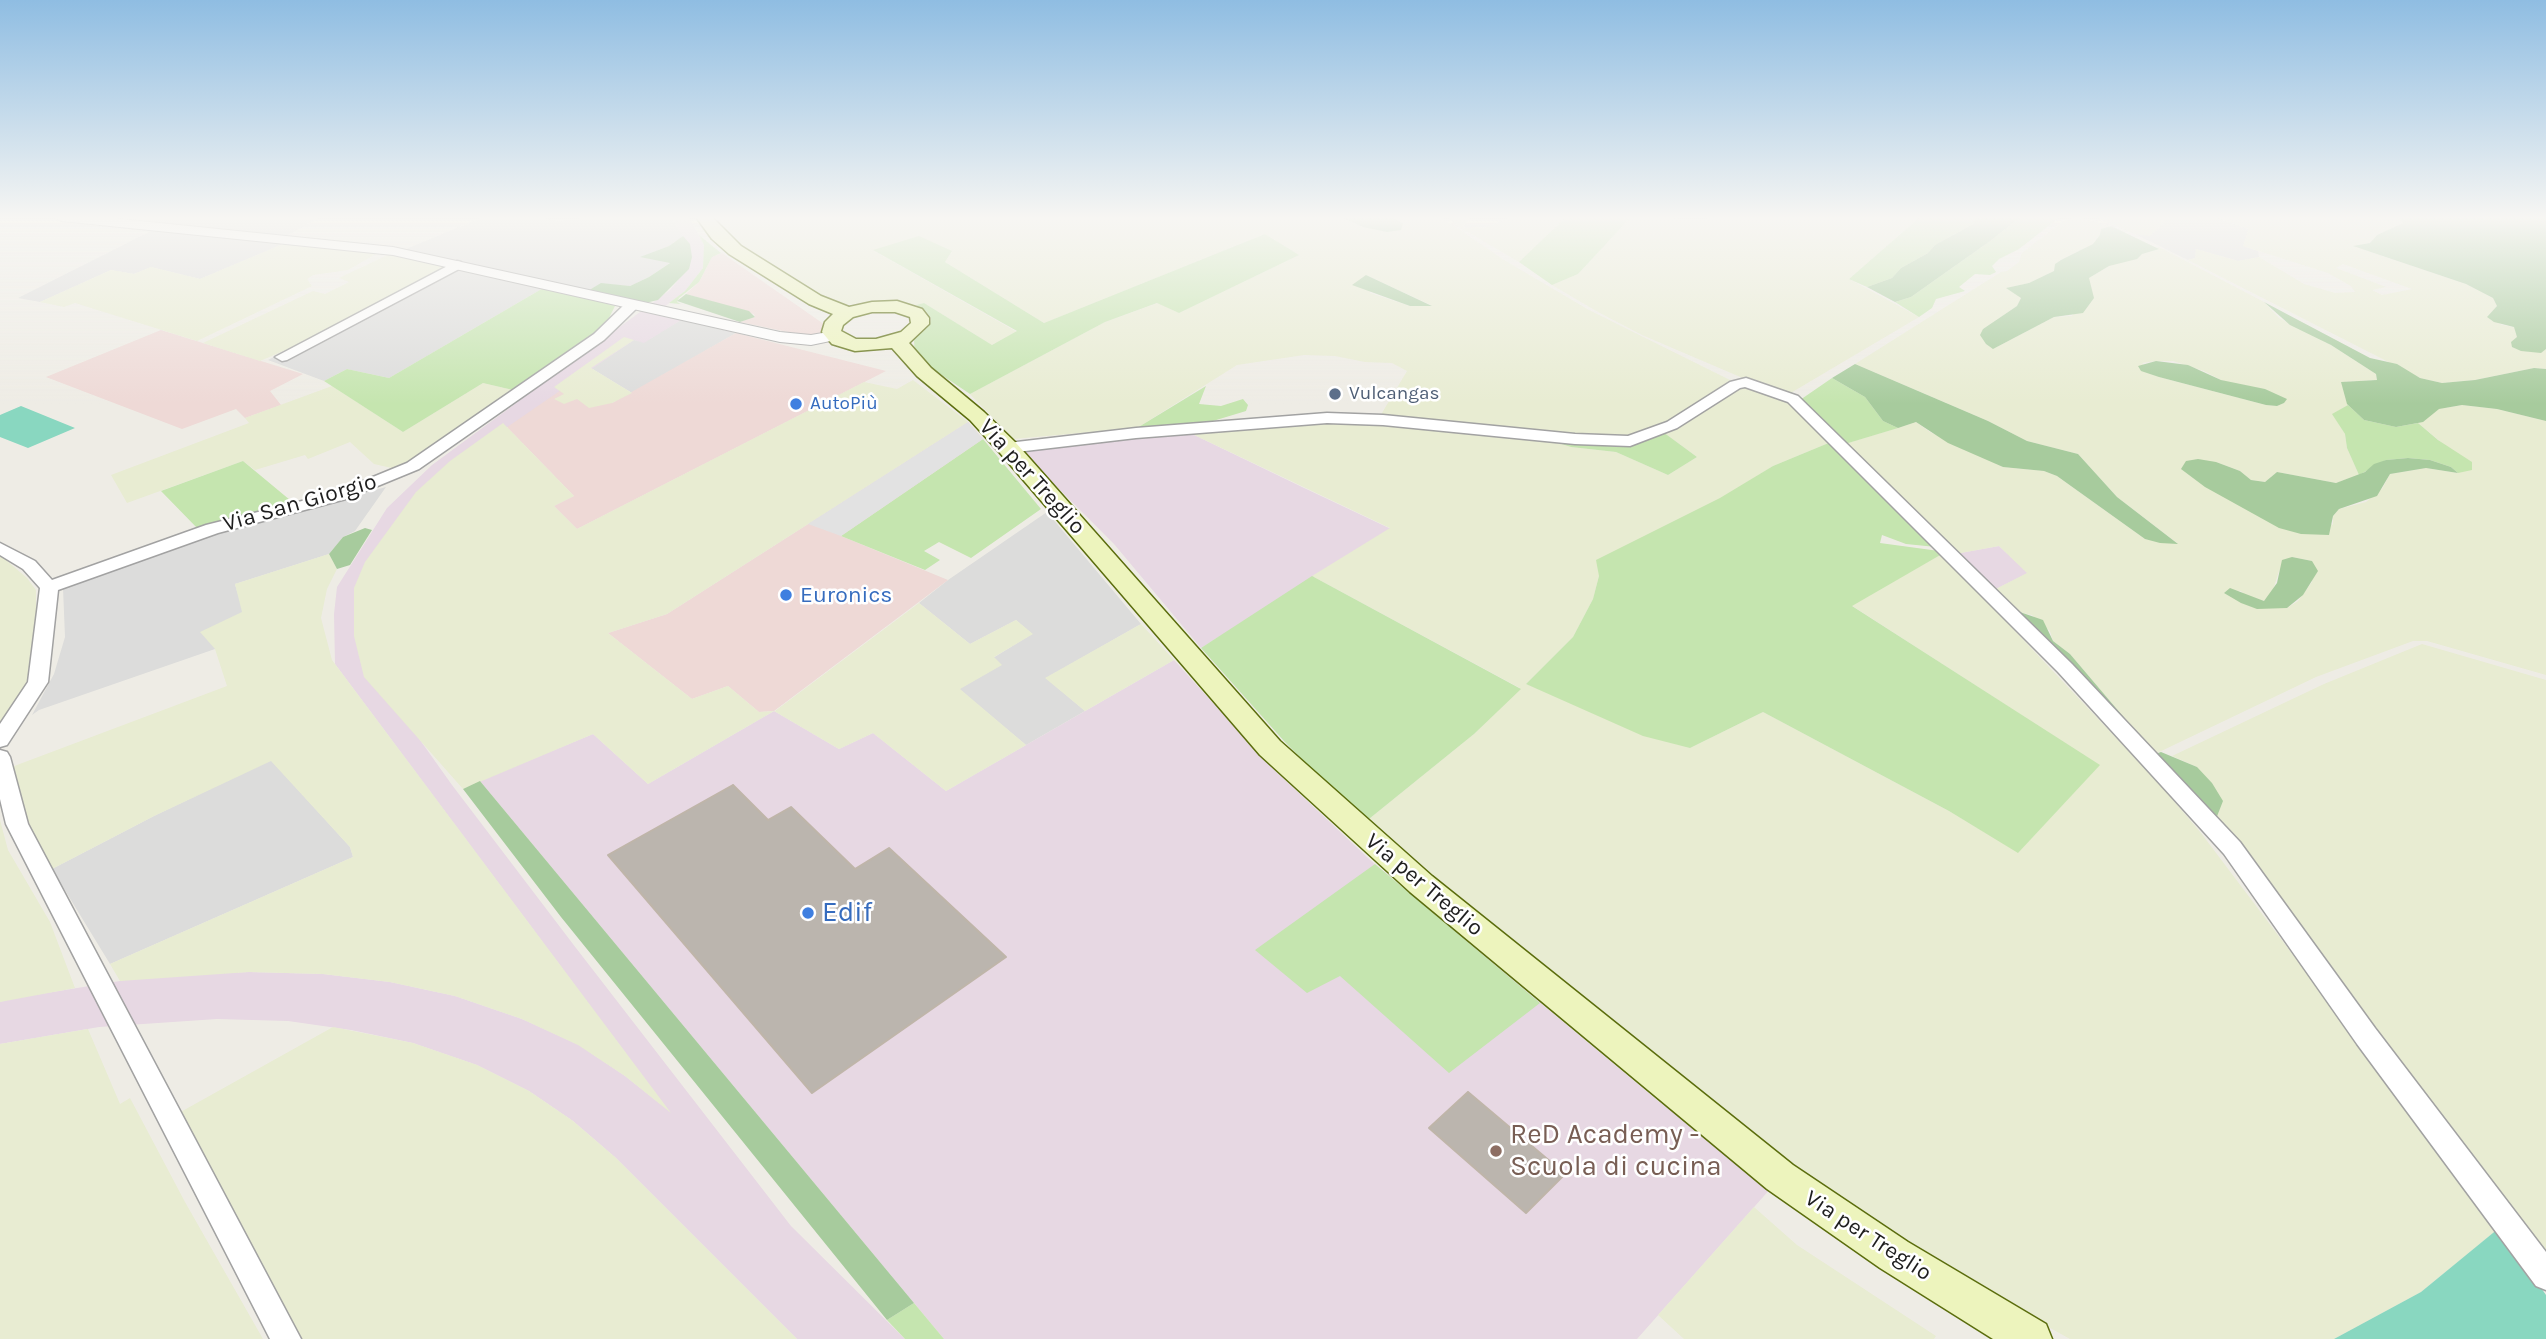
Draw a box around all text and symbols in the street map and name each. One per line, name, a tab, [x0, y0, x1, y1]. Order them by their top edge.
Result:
place label: Vulcangas	[1349, 383, 1439, 405]
marker: Vulcangas	[1327, 386, 1343, 402]
place label: AutoPiù	[810, 393, 878, 415]
marker: AutoPiù	[788, 396, 804, 412]
street label: Via per Treglio	[973, 414, 1091, 540]
street label: Via San Giorgio	[220, 468, 380, 538]
place label: Euronics	[800, 581, 892, 609]
marker: Euronics	[778, 587, 794, 603]
street label: Via per Treglio	[1359, 828, 1489, 942]
place label: Edif	[822, 896, 872, 930]
marker: Edif	[800, 905, 816, 921]
place label: ReD Academy - Scuola di cucina	[1510, 1118, 1722, 1184]
marker: ReD Academy - Scuola di cucina	[1488, 1143, 1504, 1159]
street label: Via per Treglio	[1799, 1185, 1937, 1287]

